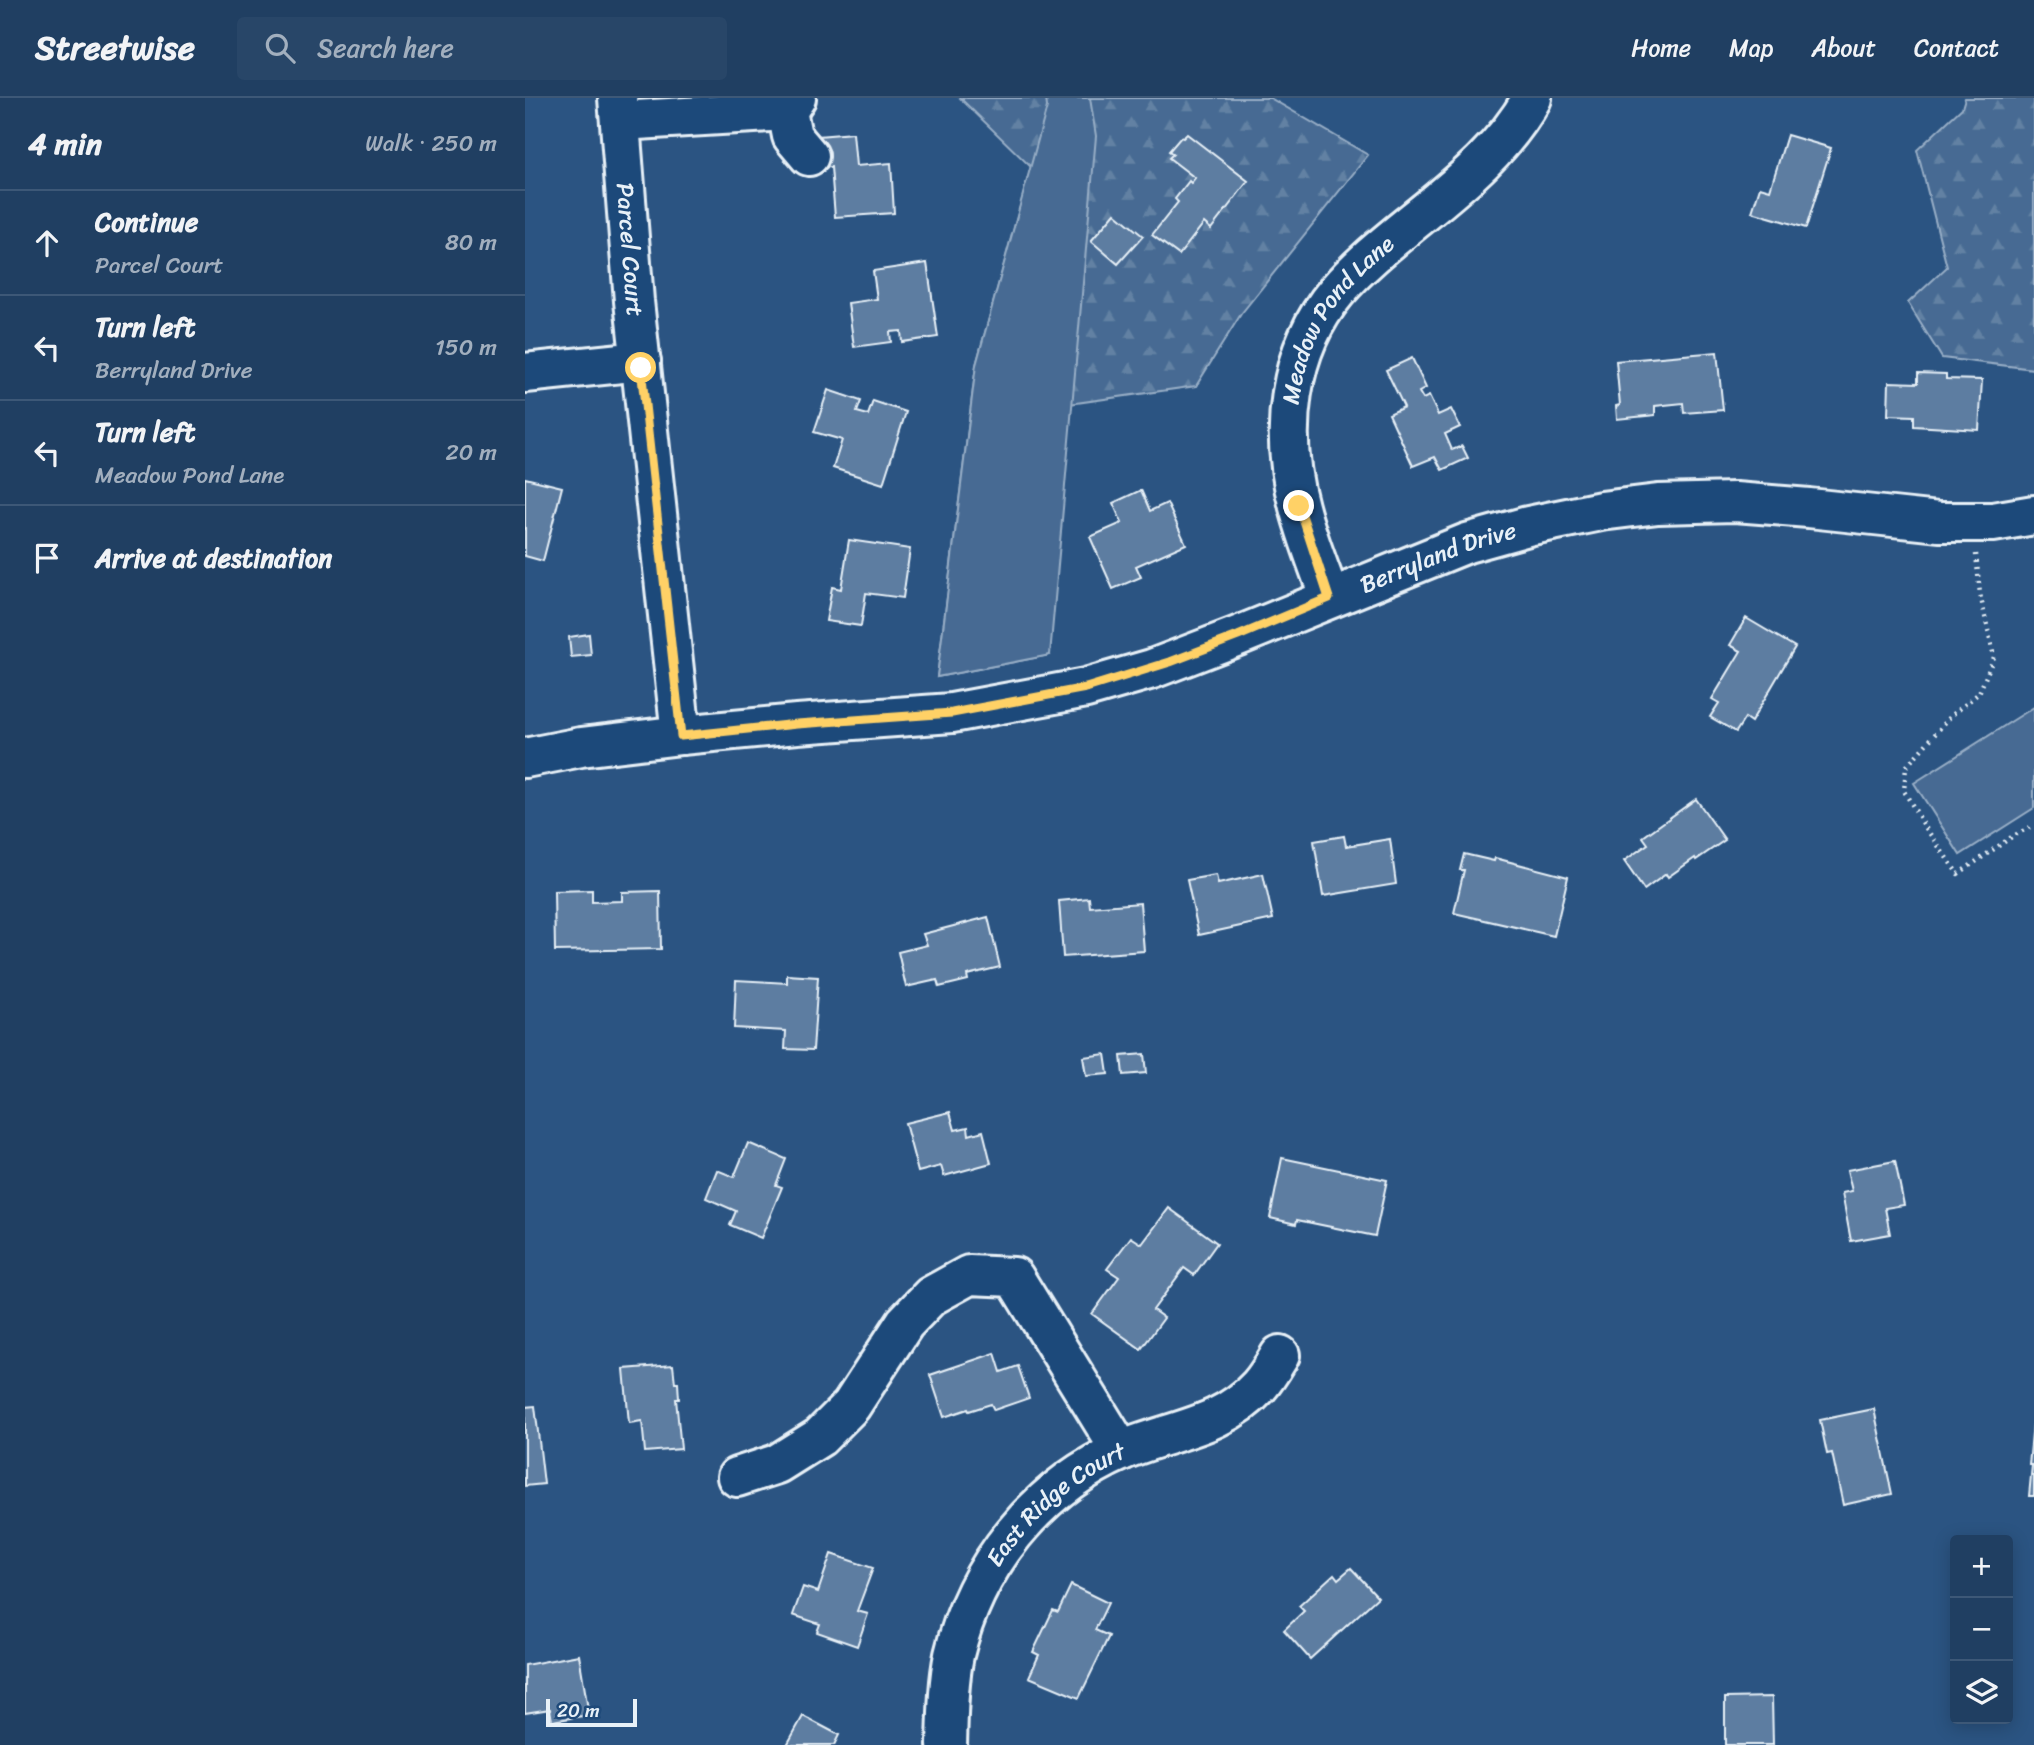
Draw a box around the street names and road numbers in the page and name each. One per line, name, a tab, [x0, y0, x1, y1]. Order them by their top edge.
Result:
street label: Parcel Court	[604, 181, 657, 319]
street label: Meadow Pond Lane	[1269, 224, 1404, 407]
street label: Berryland Drive	[1353, 509, 1521, 605]
street label: East Ridge Court	[975, 1430, 1133, 1575]

